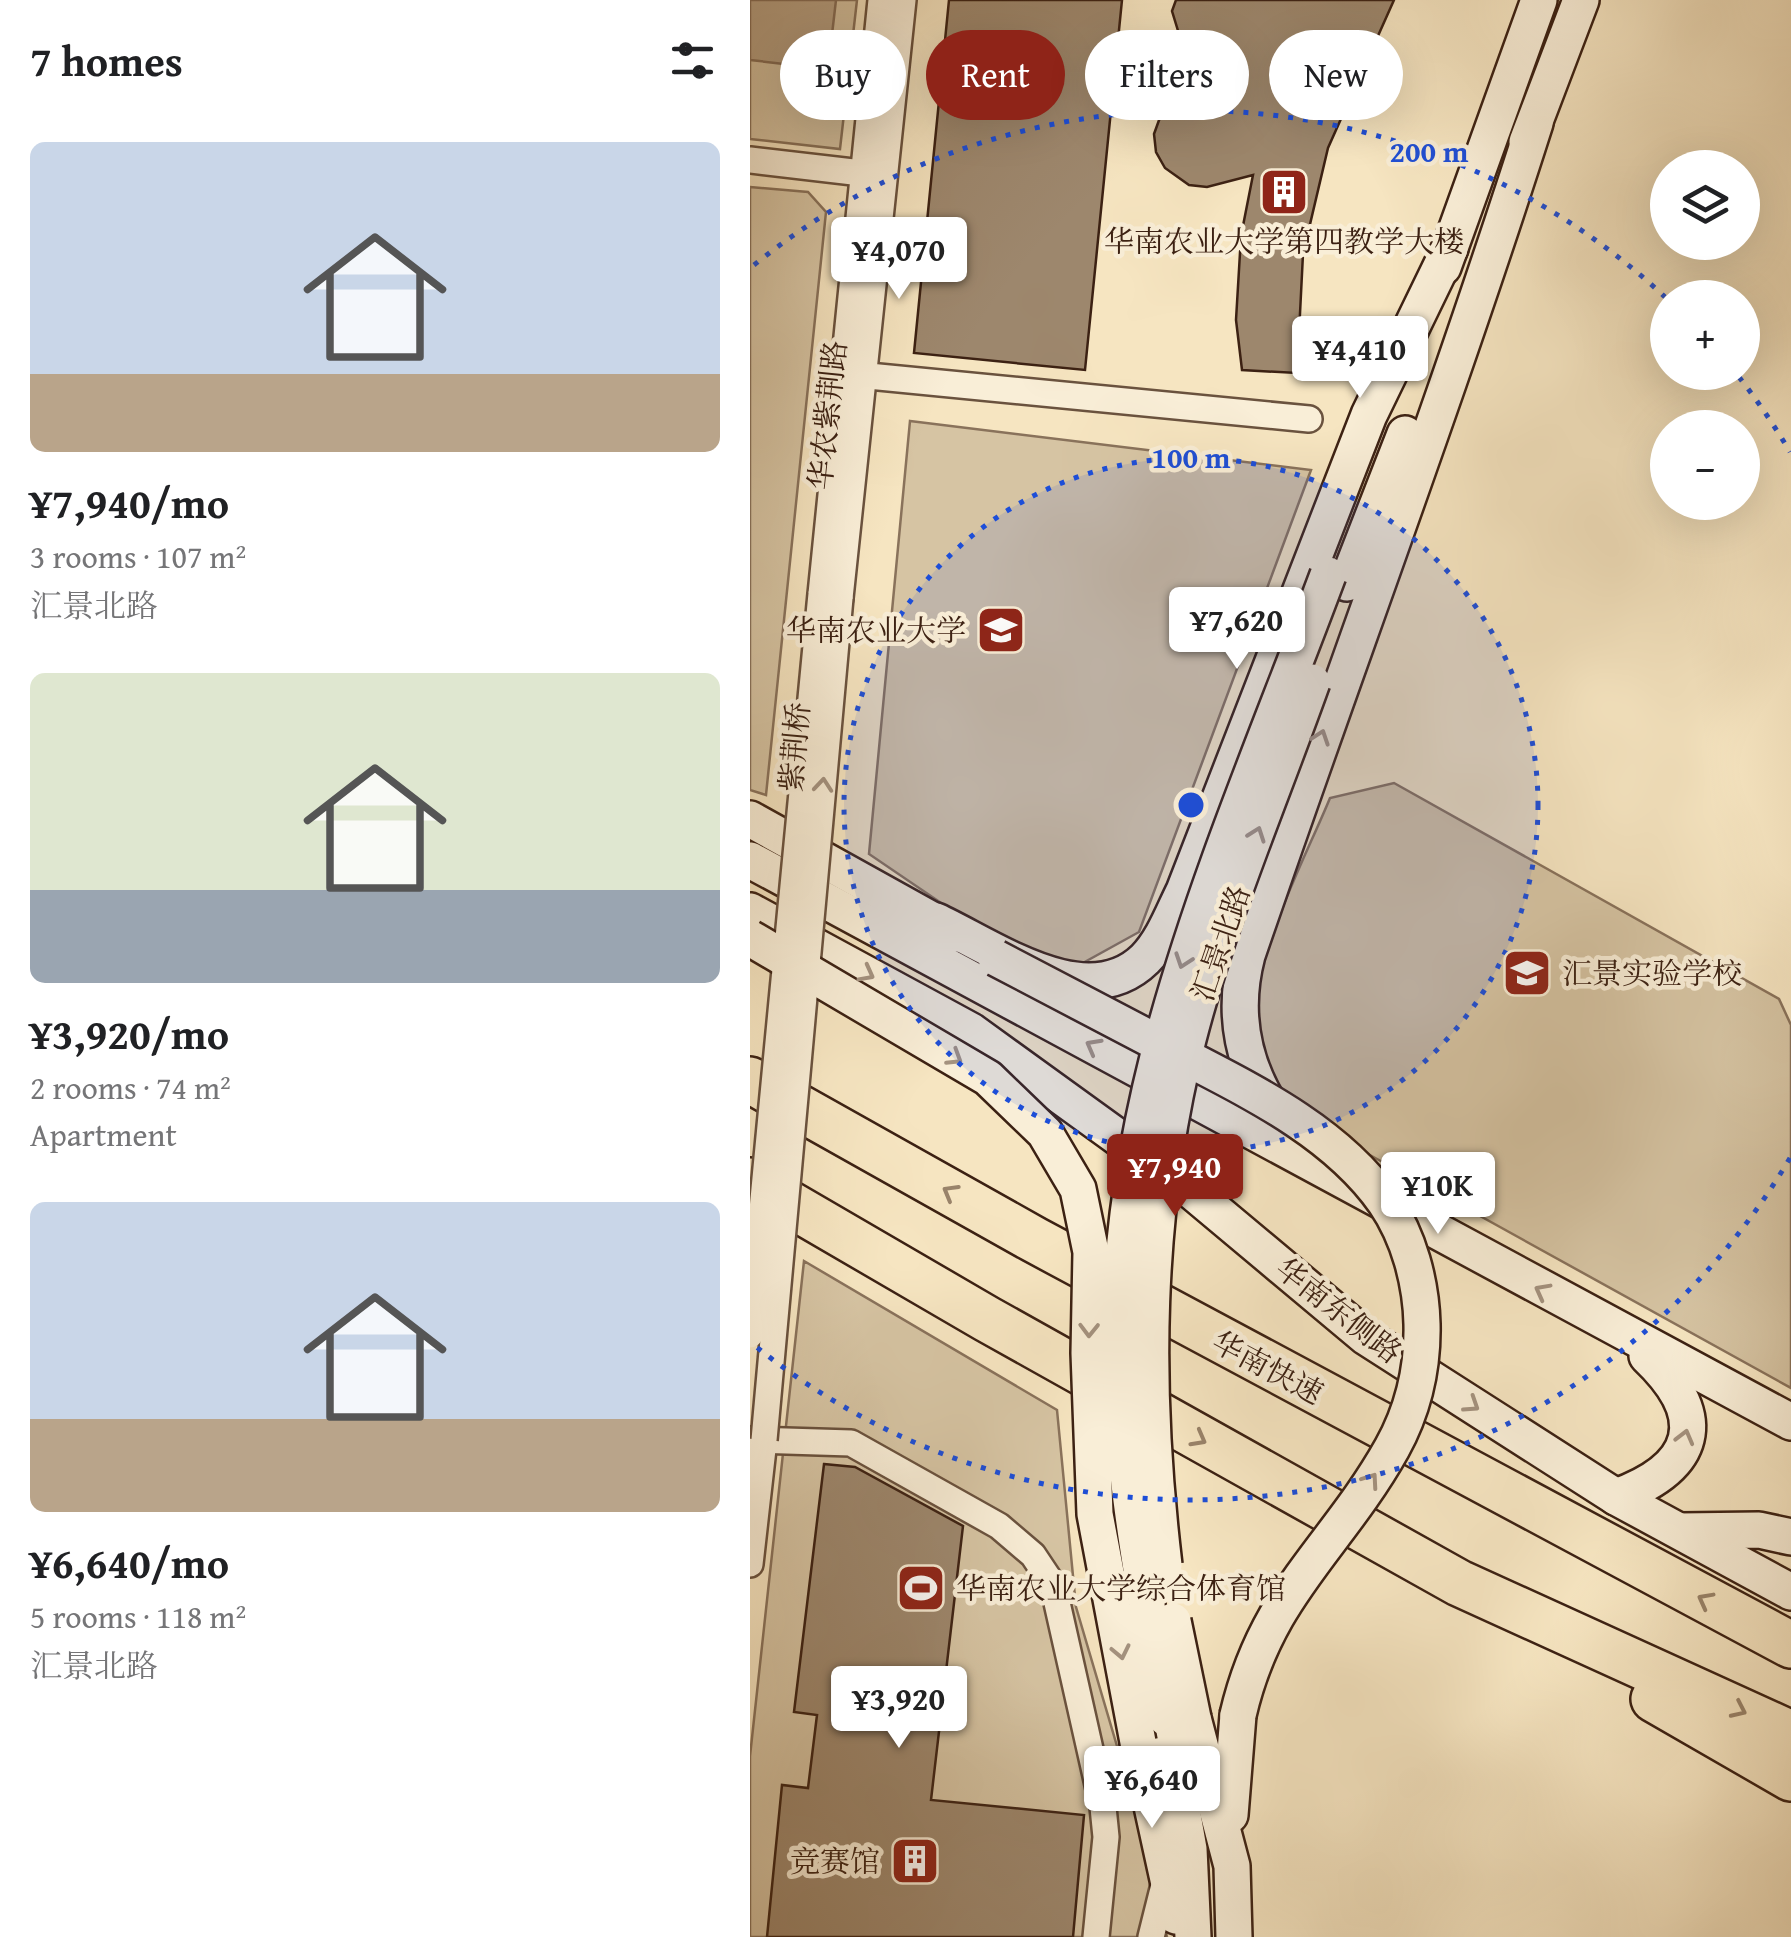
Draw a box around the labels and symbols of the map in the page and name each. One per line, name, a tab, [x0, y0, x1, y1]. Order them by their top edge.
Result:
text: 200 m	[1390, 129, 1469, 173]
building icon: 华南农业大学第四教学大楼	[1258, 166, 1310, 218]
pin: ¥4,070	[818, 217, 980, 302]
place label: 华南农业大学第四教学大楼	[1104, 219, 1464, 263]
pin: ¥4,410	[1279, 316, 1441, 401]
street label: 华农紫荆路	[797, 338, 857, 492]
text: 100 m	[1152, 435, 1231, 479]
pin: ¥7,620	[1156, 587, 1318, 672]
school or university icon: 华南农业大学	[975, 604, 1027, 656]
place label: 华南农业大学	[786, 608, 966, 652]
street label: 紫荆桥	[768, 700, 820, 794]
one-way arrow	[1310, 729, 1330, 746]
one-way arrow	[812, 777, 834, 793]
centre of rings	[1173, 787, 1209, 823]
one-way arrow	[1245, 826, 1266, 843]
street label: 汇景北路	[1180, 879, 1260, 1007]
school or university icon: 汇景实验学校	[1501, 947, 1553, 999]
one-way arrow	[1174, 951, 1194, 968]
place label: 汇景实验学校	[1562, 951, 1742, 995]
one-way arrow	[856, 962, 874, 981]
one-way arrow	[1086, 1038, 1104, 1058]
one-way arrow	[944, 1045, 962, 1064]
pin: ¥7,940	[1094, 1134, 1256, 1219]
pin: ¥10K	[1379, 1152, 1497, 1237]
one-way arrow	[943, 1184, 961, 1204]
street label: 华南东侧路	[1266, 1246, 1412, 1374]
one-way arrow	[1535, 1284, 1553, 1303]
street label: 华南快速	[1205, 1319, 1331, 1415]
one-way arrow	[1079, 1322, 1100, 1338]
one-way arrow	[1461, 1392, 1479, 1411]
one-way arrow	[1188, 1427, 1206, 1446]
one-way arrow	[1673, 1429, 1694, 1447]
one-way arrow	[1359, 1473, 1377, 1492]
sports icon: 华南农业大学综合体育馆	[895, 1562, 947, 1614]
place label: 华南农业大学综合体育馆	[956, 1566, 1286, 1610]
one-way arrow	[1697, 1593, 1715, 1612]
one-way arrow	[1110, 1643, 1131, 1660]
pin: ¥3,920	[818, 1666, 980, 1751]
one-way arrow	[1729, 1698, 1747, 1718]
pin: ¥6,640	[1071, 1746, 1233, 1831]
building icon: 竞赛馆	[889, 1835, 941, 1887]
place label: 竞赛馆	[790, 1839, 880, 1883]

